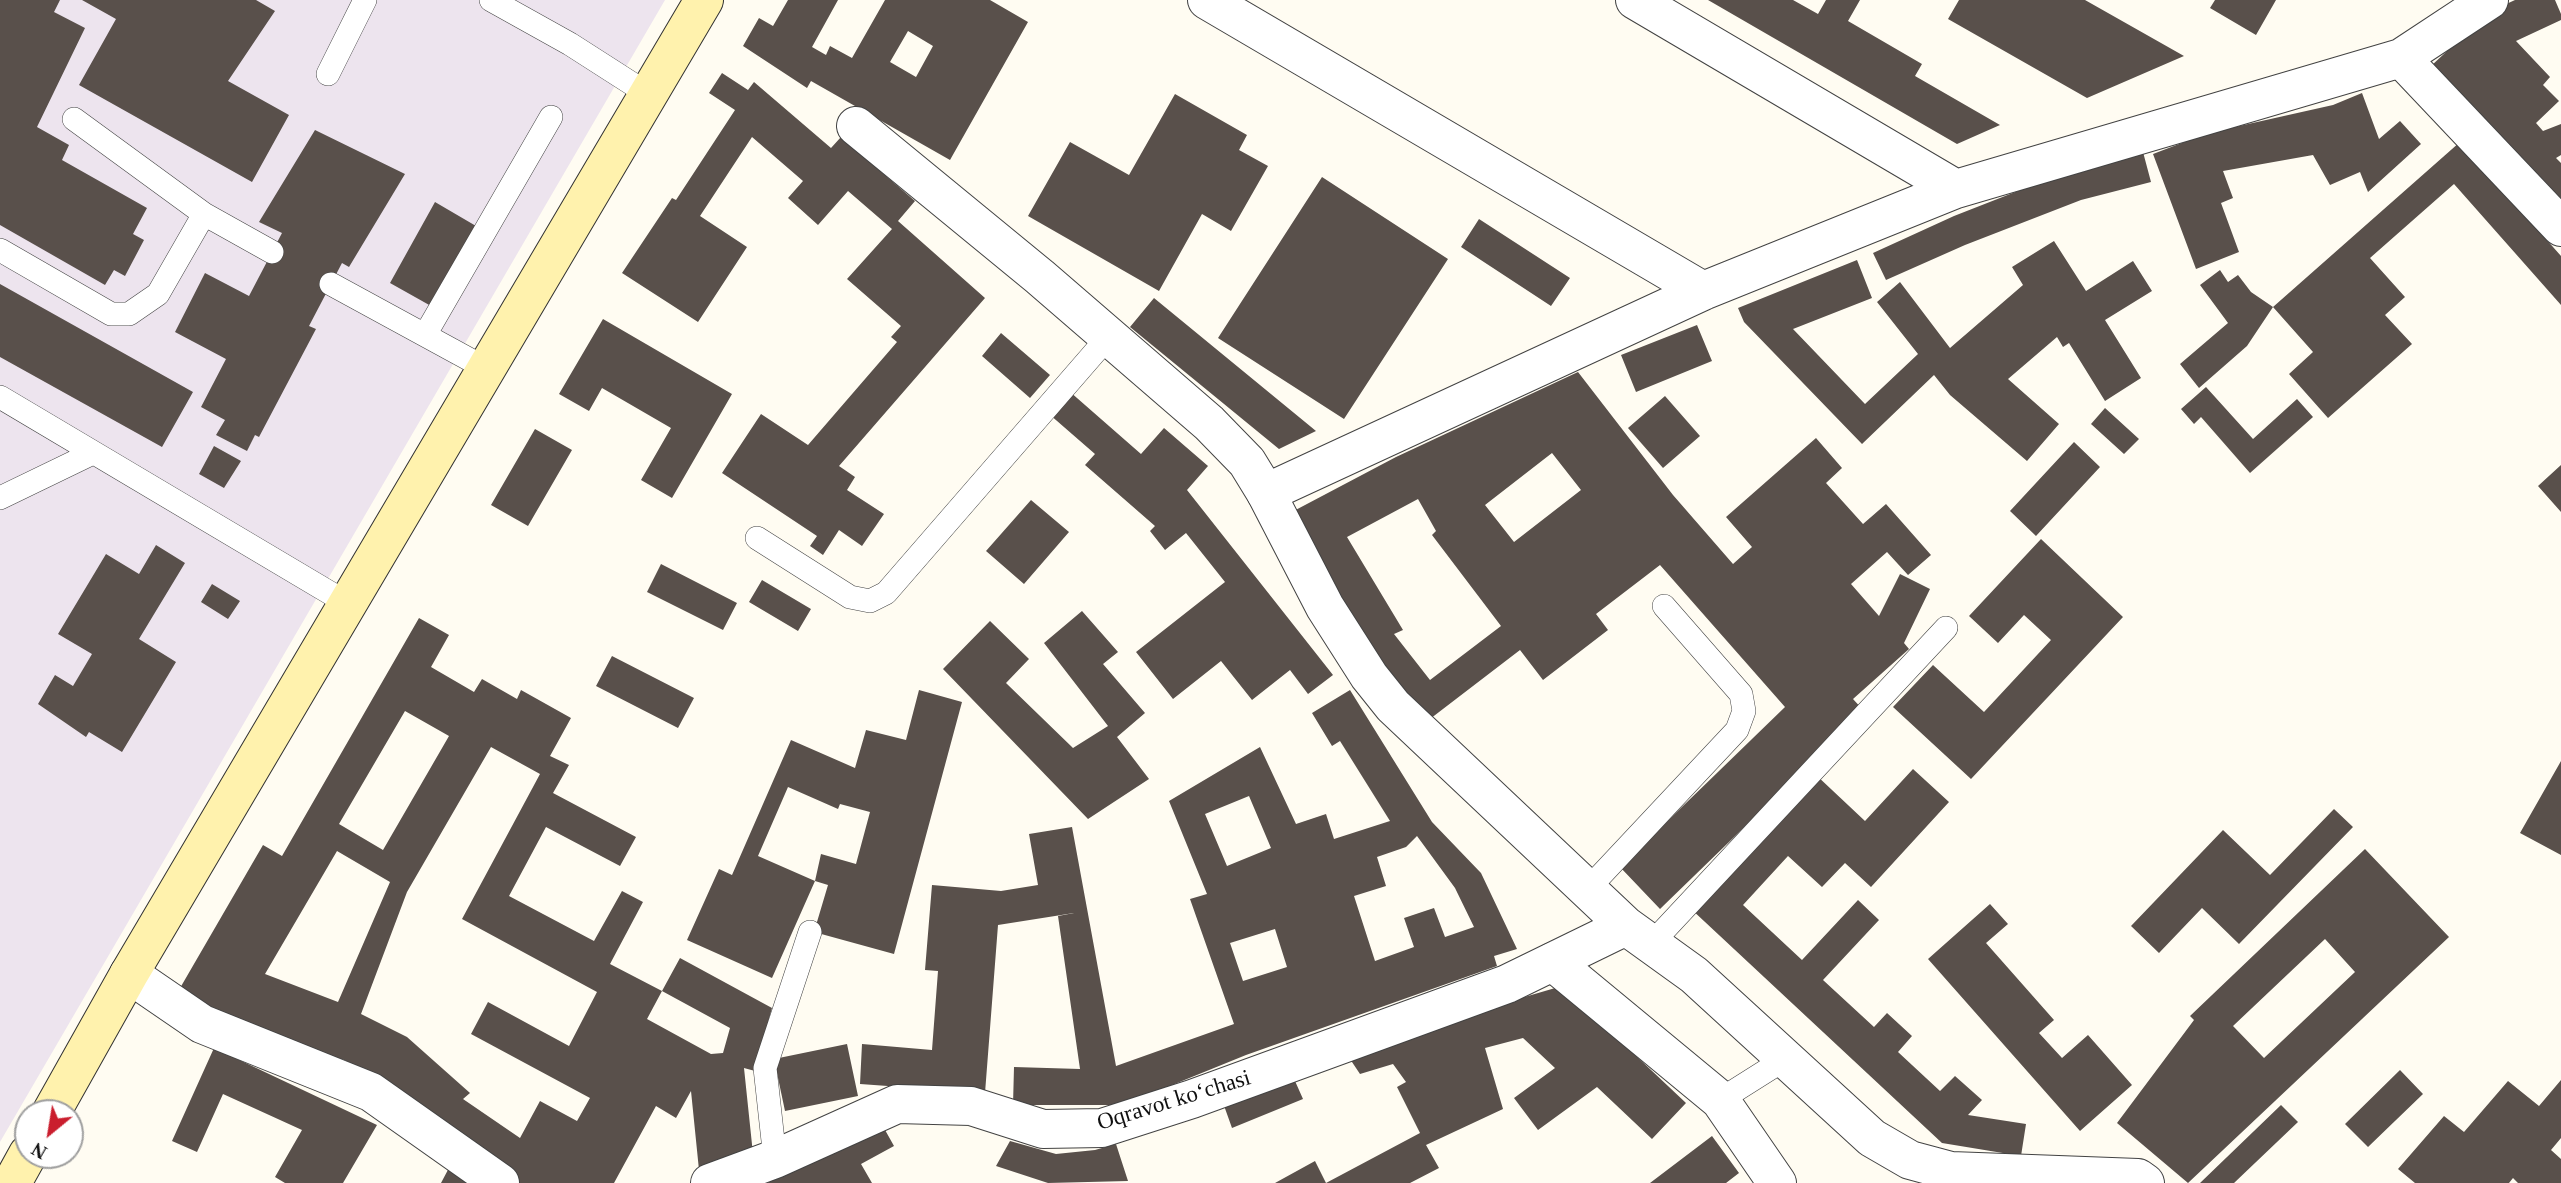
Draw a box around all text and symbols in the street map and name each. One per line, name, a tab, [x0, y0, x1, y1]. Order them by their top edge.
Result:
street label: Oqravot koʻchasi	[1094, 1065, 1254, 1137]
north arrow	[14, 1099, 84, 1169]
text: N	[28, 1138, 50, 1163]

